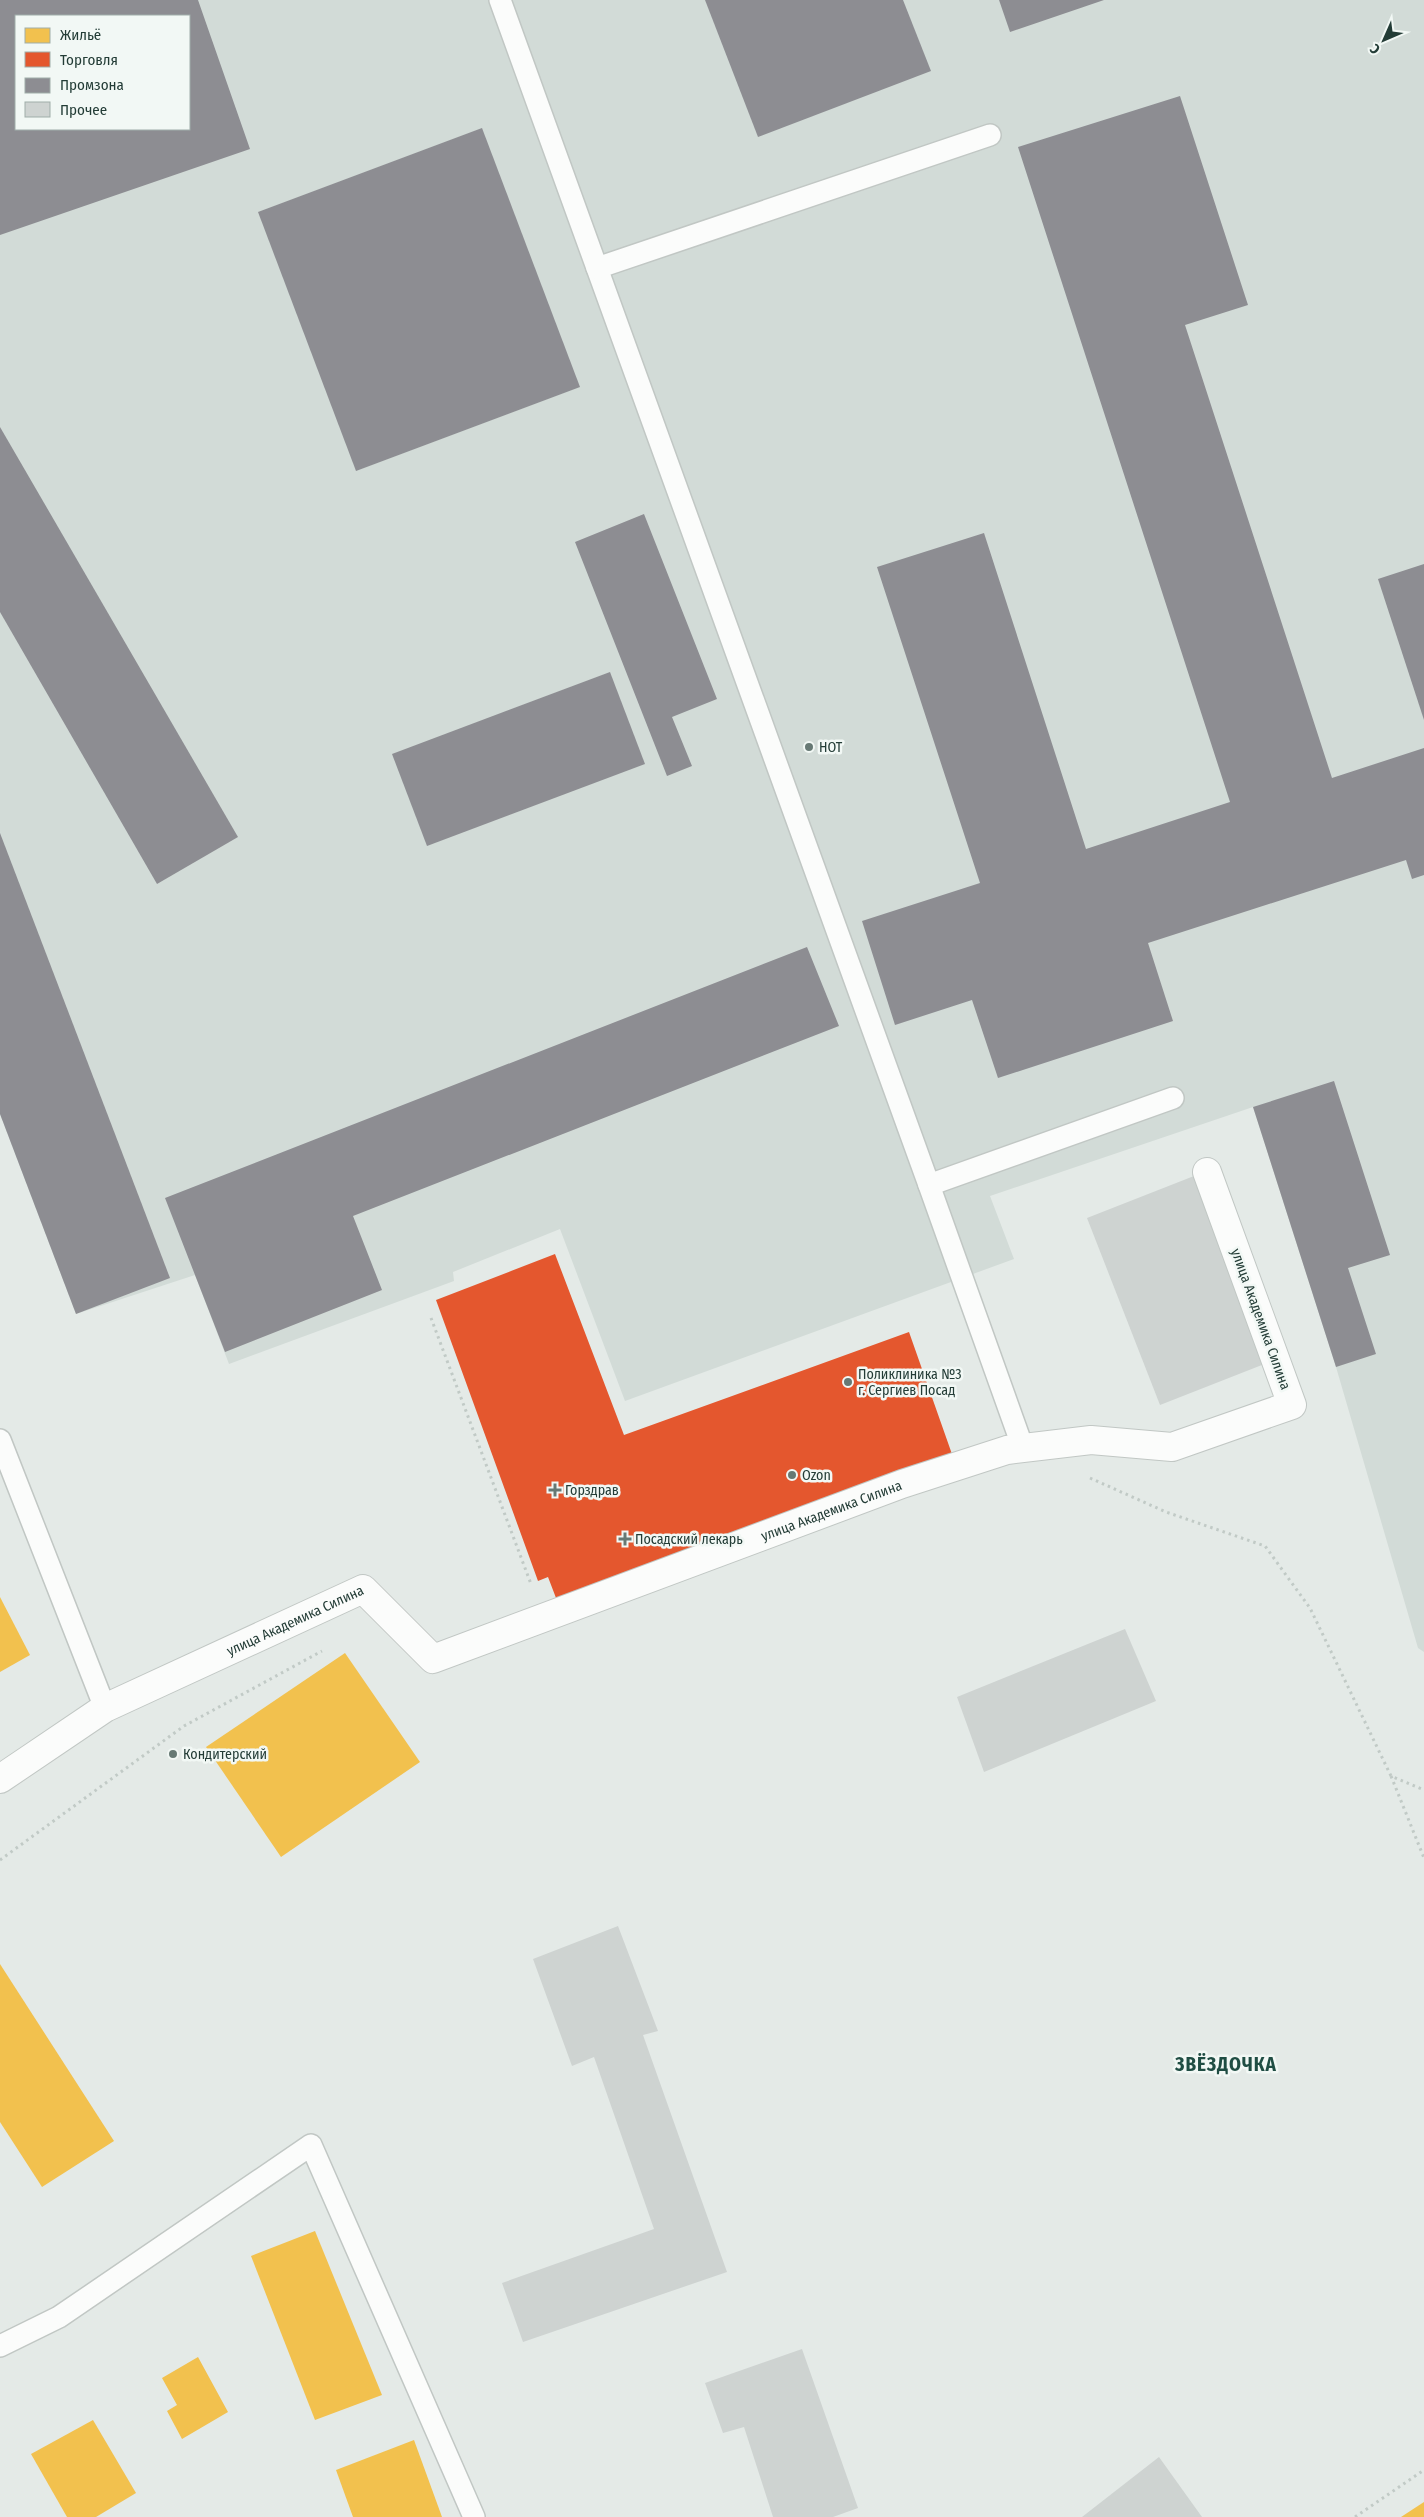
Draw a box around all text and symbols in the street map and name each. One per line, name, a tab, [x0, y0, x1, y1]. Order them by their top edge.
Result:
legend	[15, 15, 190, 130]
north arrow	[1359, 15, 1409, 65]
text: Жильё	[60, 26, 101, 44]
text: С	[1366, 40, 1384, 57]
text: Торговля	[60, 51, 118, 69]
text: Промзона	[60, 76, 124, 94]
text: Прочее	[60, 101, 107, 119]
place label: НОТ	[819, 739, 843, 756]
marker: НОТ	[803, 741, 815, 753]
street label: улица Академика Силина	[1227, 1246, 1294, 1392]
place label: Поликлиника №3 г. Сергиев Посад	[858, 1366, 962, 1399]
marker: Поликлиника №3 г. Сергиев Посад	[842, 1376, 854, 1388]
place label: Ozon	[802, 1467, 831, 1484]
marker: Ozon	[786, 1469, 798, 1481]
street label: улица Академика Силина	[759, 1477, 904, 1545]
place label: Горздрав	[565, 1482, 619, 1499]
marker: Горздрав	[549, 1484, 561, 1496]
place label: Посадский лекарь	[635, 1531, 743, 1548]
marker: Посадский лекарь	[619, 1533, 631, 1545]
street label: улица Академика Силина	[224, 1582, 367, 1660]
place label: Кондитерский	[183, 1746, 267, 1763]
marker: Кондитерский	[167, 1748, 179, 1760]
district label: ЗВЁЗДОЧКА	[1174, 2052, 1277, 2076]

